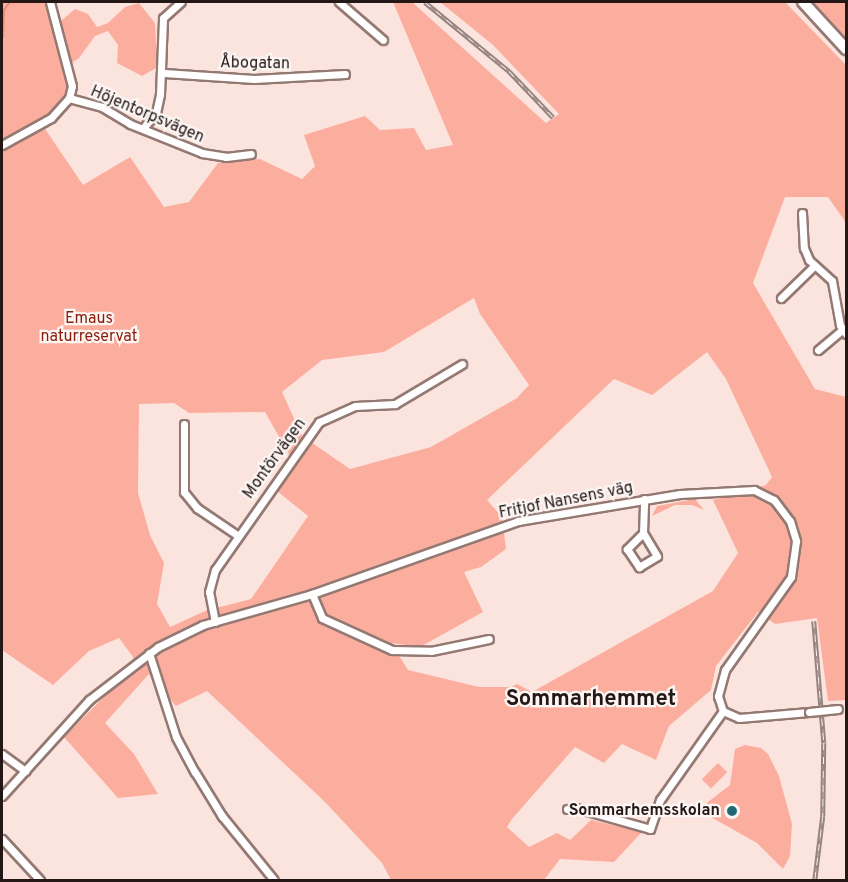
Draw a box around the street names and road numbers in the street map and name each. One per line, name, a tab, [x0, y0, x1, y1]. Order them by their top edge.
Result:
street label: Åbogatan	[220, 54, 290, 74]
street label: Höjentorpsvägen	[87, 82, 207, 148]
street label: Montörvägen	[239, 415, 311, 503]
street label: Fritjof Nansens väg	[497, 479, 635, 523]

